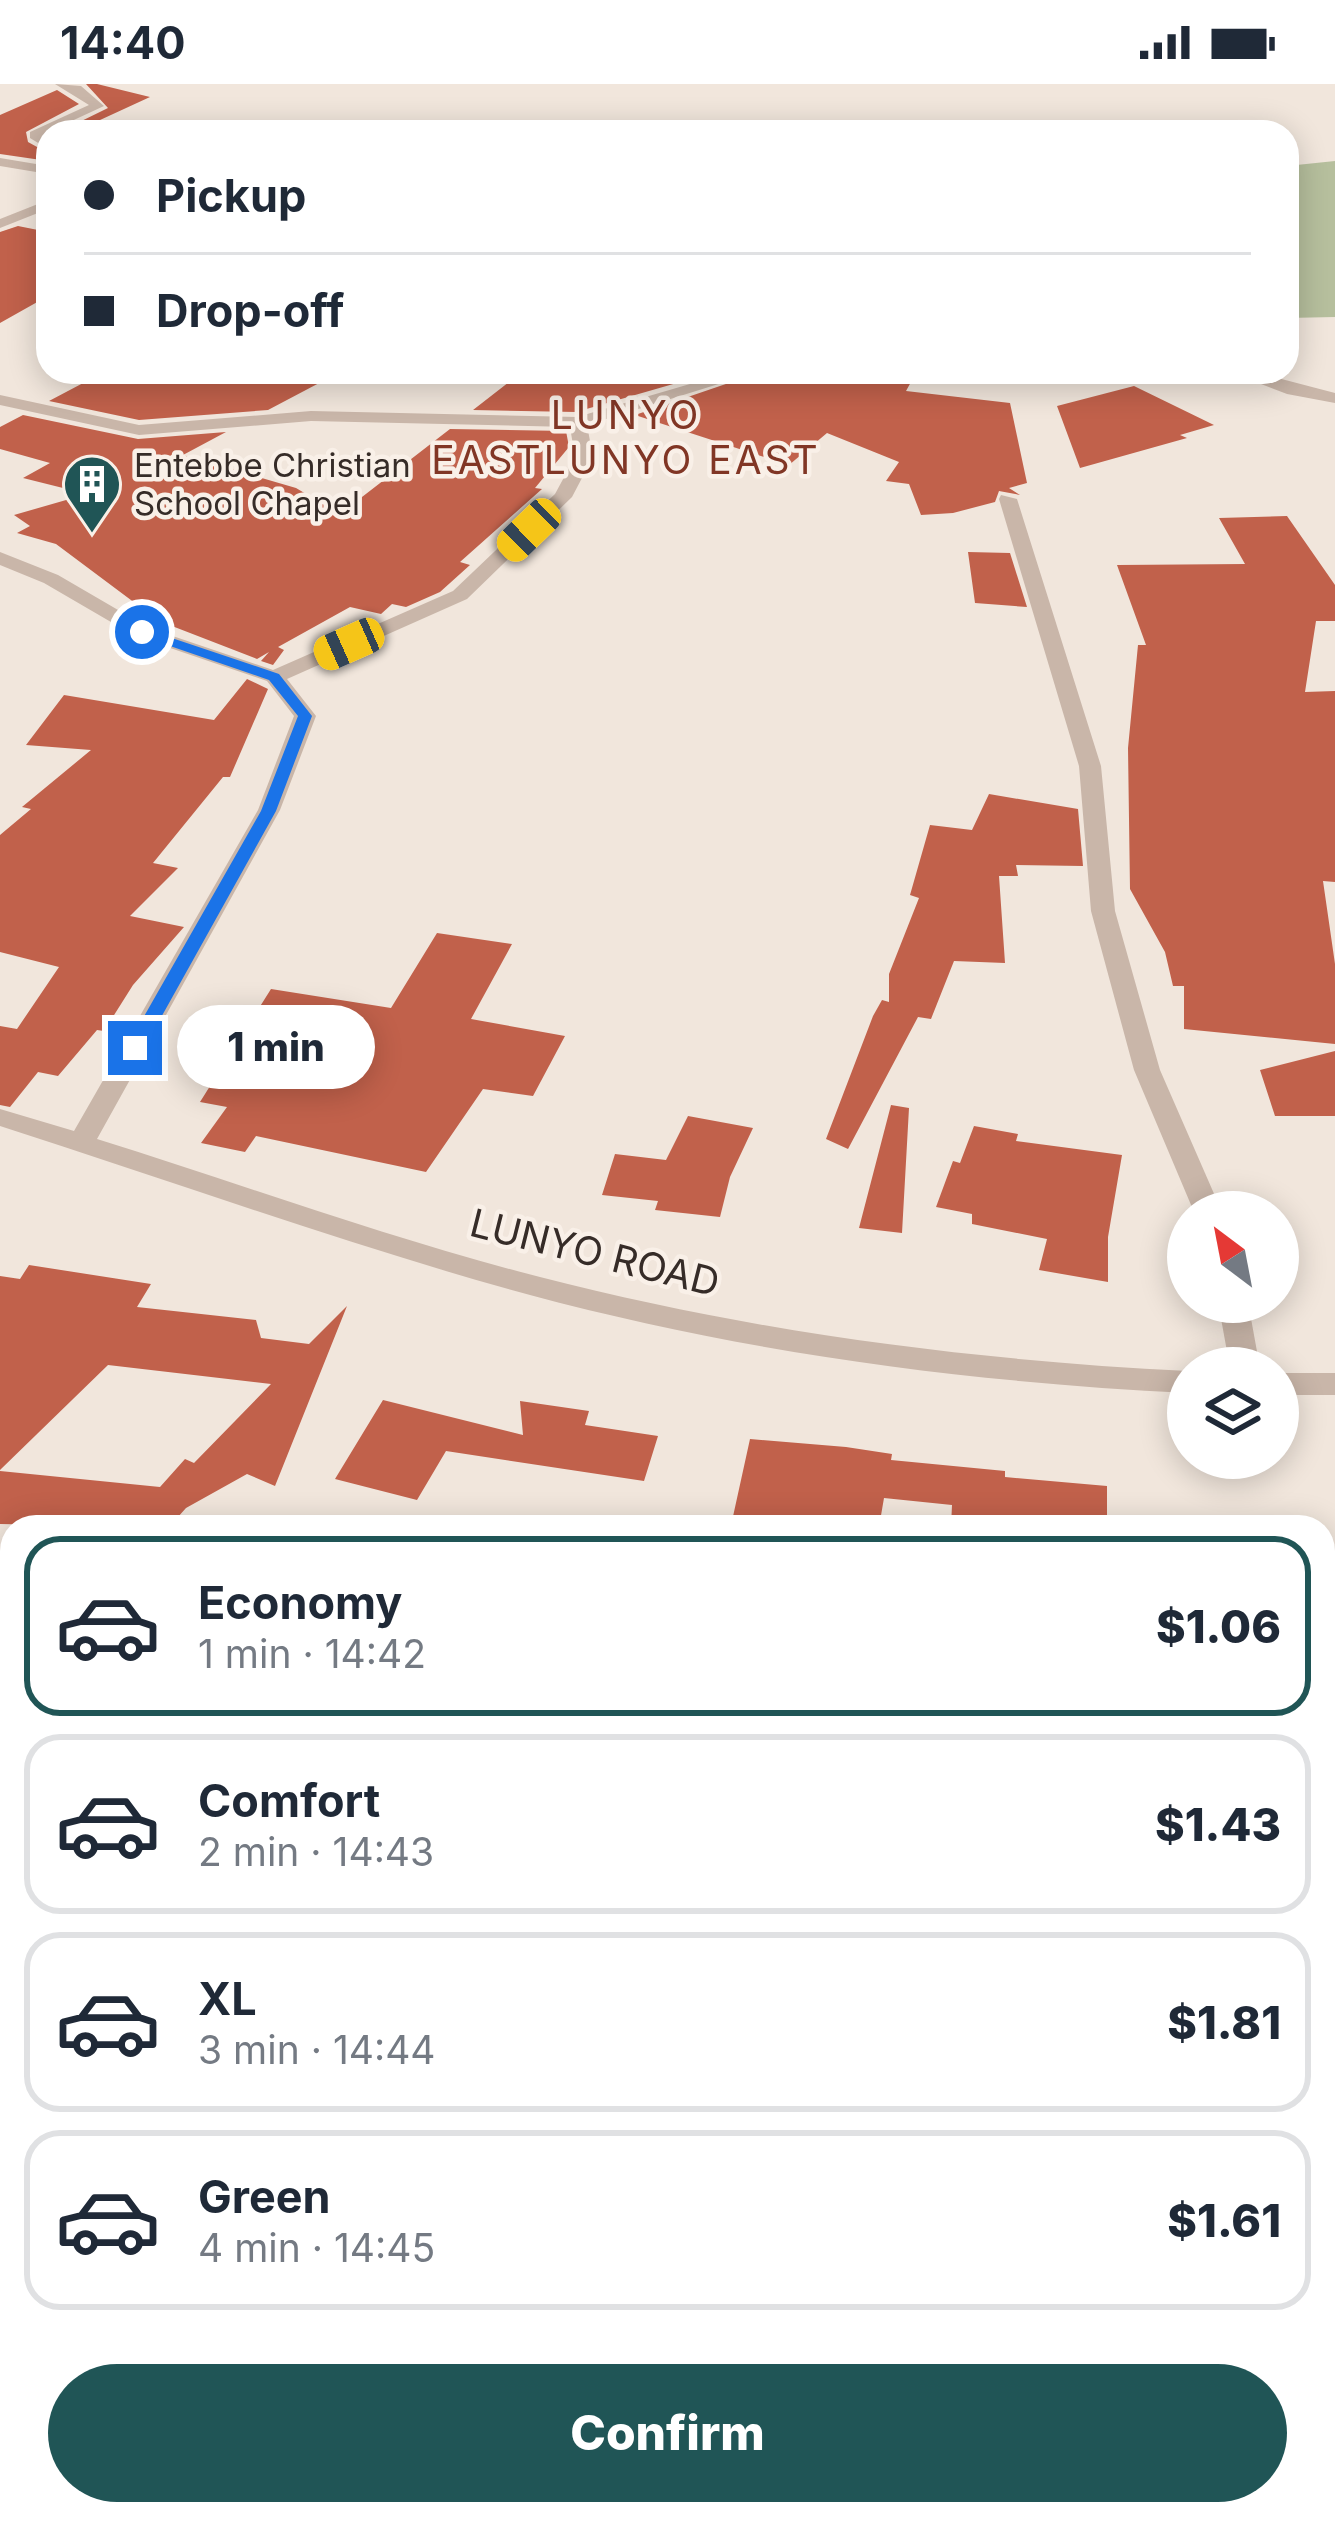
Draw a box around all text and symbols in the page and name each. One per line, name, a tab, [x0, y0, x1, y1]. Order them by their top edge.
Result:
text: 14:40	[60, 15, 186, 70]
text: Pickup	[156, 168, 306, 223]
text: Drop-off	[156, 283, 344, 338]
district label: LUNYO EASTLUNYO EAST	[431, 391, 821, 483]
place label: Entebbe Christian School Chapel	[134, 445, 411, 523]
building icon: Entebbe Christian School Chapel	[61, 453, 123, 535]
car	[491, 492, 567, 568]
route start	[115, 605, 169, 659]
car	[309, 613, 389, 675]
callout: 1 min	[177, 1006, 375, 1090]
route end	[108, 1021, 162, 1075]
text: 1 min	[227, 1023, 325, 1070]
north arrow	[1167, 1191, 1299, 1323]
map controls	[1167, 1191, 1299, 1479]
street label: LUNYO ROAD	[466, 1198, 724, 1306]
button: layers	[1167, 1347, 1299, 1479]
icon: car	[54, 1572, 162, 1680]
text: Economy	[198, 1575, 402, 1630]
text: $1.06	[1156, 1599, 1281, 1654]
text: 1 min · 14:42	[198, 1630, 426, 1677]
icon: car	[54, 1770, 162, 1878]
text: Comfort	[198, 1773, 380, 1828]
text: $1.43	[1155, 1797, 1281, 1852]
text: 2 min · 14:43	[198, 1828, 434, 1875]
icon: car	[54, 1968, 162, 2076]
text: XL	[198, 1971, 257, 2026]
text: $1.81	[1167, 1995, 1281, 2050]
text: 3 min · 14:44	[198, 2026, 436, 2073]
icon: car	[54, 2166, 162, 2274]
text: Green	[198, 2169, 331, 2224]
text: $1.61	[1167, 2193, 1281, 2248]
text: 4 min · 14:45	[198, 2224, 435, 2271]
button: Confirm	[48, 2364, 1287, 2502]

